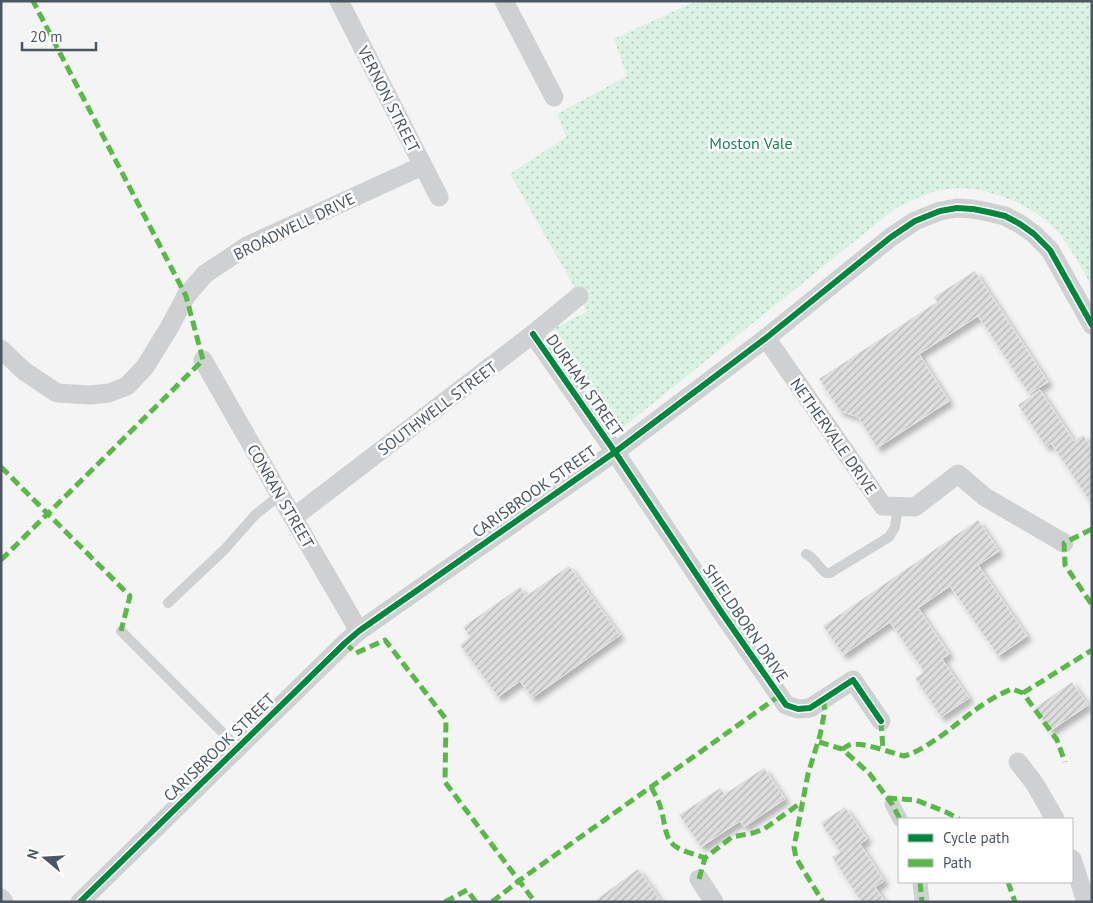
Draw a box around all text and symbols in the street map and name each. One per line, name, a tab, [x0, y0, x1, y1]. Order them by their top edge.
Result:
scale bar	[22, 20, 96, 52]
text: 20 m	[30, 27, 63, 46]
street label: VERNON STREET	[353, 42, 424, 156]
park label: Moston Vale	[709, 133, 793, 153]
street label: BROADWELL DRIVE	[230, 188, 358, 264]
street label: DURHAM STREET	[542, 330, 628, 440]
street label: SOUTHWELL STREET	[373, 356, 501, 459]
street label: NETHERVALE DRIVE	[786, 374, 882, 498]
street label: CONRAN STREET	[243, 440, 319, 552]
street label: CARISBROOK STREET	[468, 441, 600, 541]
street label: SHIELDBORN DRIVE	[699, 560, 793, 686]
street label: CARISBROOK STREET	[159, 689, 279, 805]
legend	[898, 818, 1073, 883]
text: Cycle path	[943, 828, 1009, 847]
north arrow	[20, 833, 70, 883]
text: N	[23, 847, 43, 861]
text: Path	[943, 853, 972, 872]

